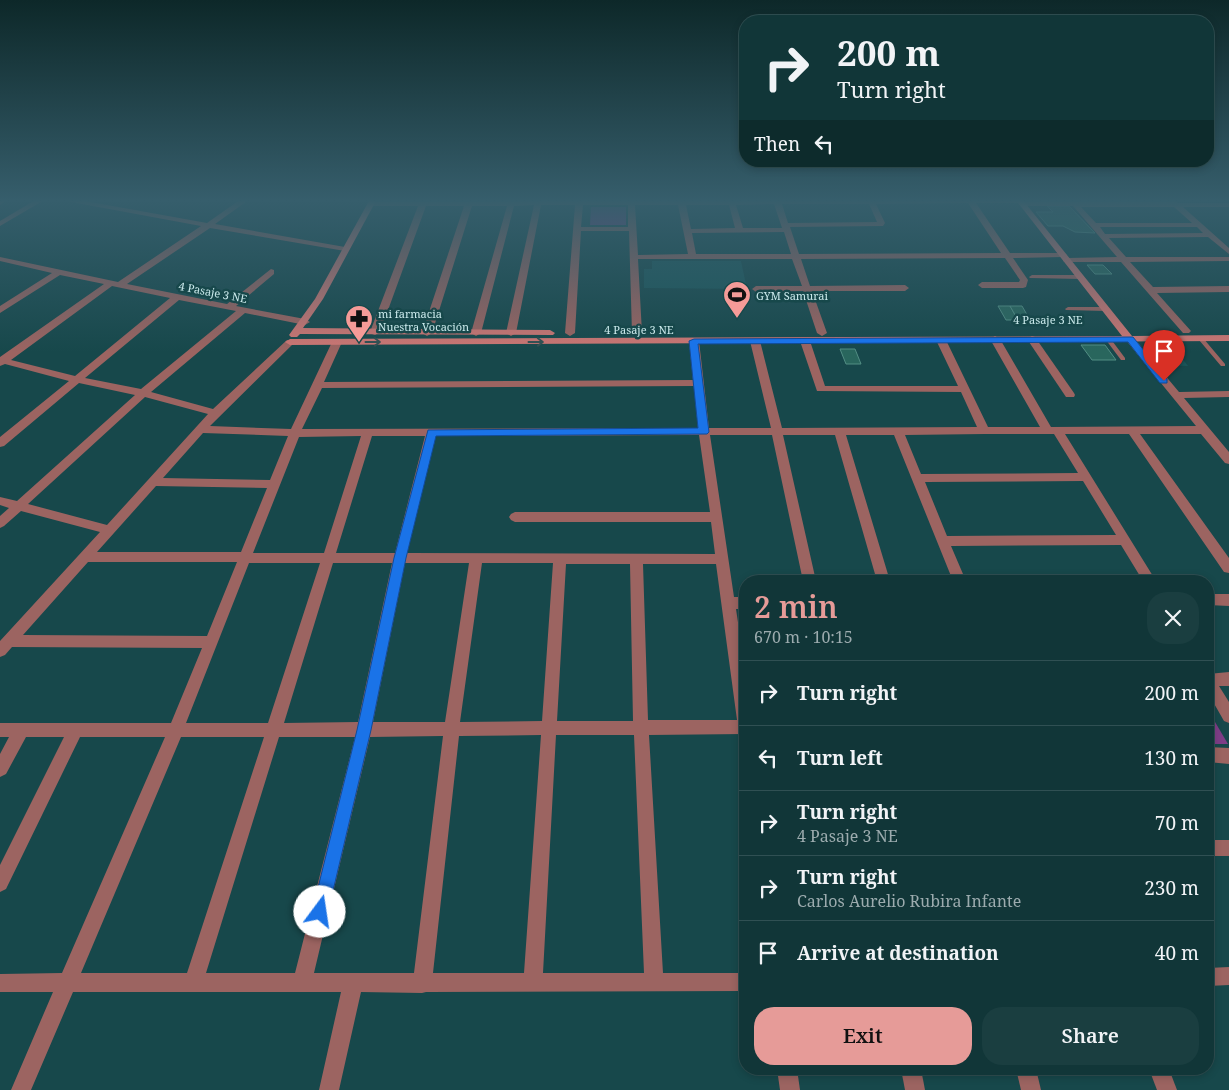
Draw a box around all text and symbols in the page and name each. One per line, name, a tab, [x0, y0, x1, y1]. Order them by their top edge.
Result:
text: 200 m	[837, 29, 940, 76]
icon: right	[754, 35, 819, 100]
text: Turn right	[837, 74, 946, 104]
icon: left	[810, 130, 838, 158]
text: Then	[754, 131, 800, 157]
street label: 4 Pasaje 3 NE	[178, 278, 249, 306]
sports icon: GYM Samurai	[722, 280, 752, 319]
place label: GYM Samurai	[756, 288, 828, 303]
pharmacy icon: mi farmacia Nuestra Vocación	[344, 304, 374, 343]
place label: mi farmacia Nuestra Vocación	[378, 306, 469, 334]
street label: 4 Pasaje 3 NE	[1013, 312, 1083, 327]
street label: 4 Pasaje 3 NE	[604, 322, 674, 337]
pin	[1143, 330, 1185, 381]
one-way arrow	[365, 337, 381, 347]
one-way arrow	[528, 337, 544, 347]
icon: arrive	[1150, 337, 1178, 365]
text: 2 min	[754, 586, 838, 627]
button: close	[1147, 592, 1199, 644]
text: 670 m · 10:15	[754, 626, 853, 648]
icon: right	[754, 679, 782, 707]
text: Turn right	[797, 680, 897, 706]
text: 200 m	[1144, 680, 1199, 706]
icon: left	[754, 744, 782, 772]
text: Turn left	[797, 745, 883, 771]
text: 130 m	[1144, 745, 1199, 771]
text: Turn right	[797, 799, 897, 825]
icon: right	[754, 809, 782, 837]
text: 70 m	[1155, 810, 1199, 836]
text: 4 Pasaje 3 NE	[797, 825, 898, 847]
text: Turn right	[797, 864, 897, 890]
icon: right	[754, 874, 782, 902]
text: 230 m	[1144, 875, 1199, 901]
position arrow	[293, 885, 345, 937]
text: Carlos Aurelio Rubira Infante	[797, 890, 1021, 912]
icon: arrive	[754, 939, 782, 967]
text: Arrive at destination	[797, 940, 999, 966]
text: 40 m	[1155, 940, 1199, 966]
button: Exit	[754, 1007, 972, 1065]
button: Share	[982, 1007, 1199, 1065]

